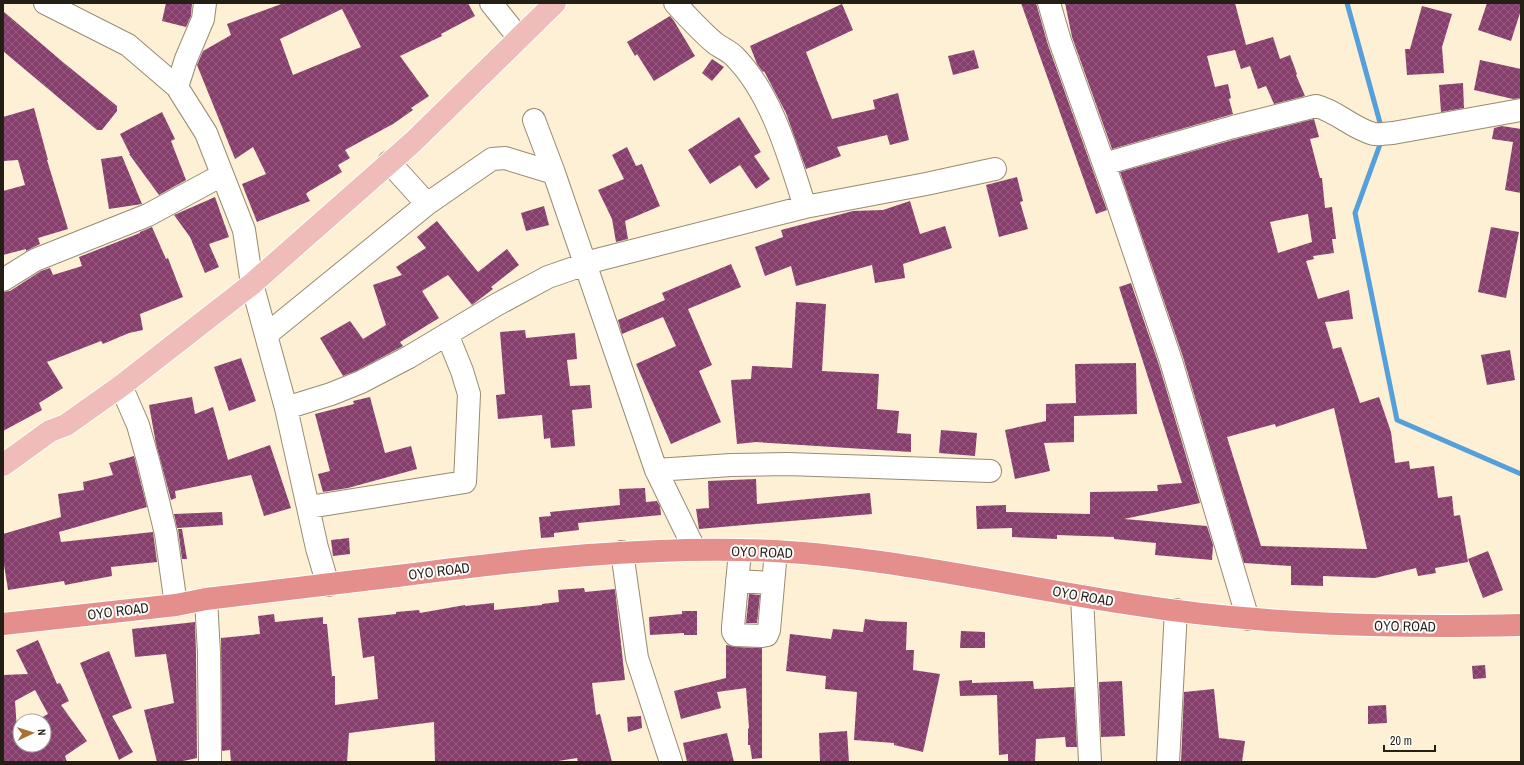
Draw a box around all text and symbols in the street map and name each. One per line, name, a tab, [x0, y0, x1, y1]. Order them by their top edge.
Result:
street label: OYO ROAD	[731, 542, 793, 562]
street label: OYO ROAD	[407, 558, 471, 584]
street label: OYO ROAD	[1051, 582, 1115, 610]
street label: OYO ROAD	[86, 598, 150, 624]
street label: OYO ROAD	[1374, 616, 1436, 636]
north arrow	[12, 713, 52, 753]
scale bar	[1384, 727, 1435, 753]
text: N	[35, 729, 49, 736]
text: 20 m	[1390, 733, 1412, 749]

